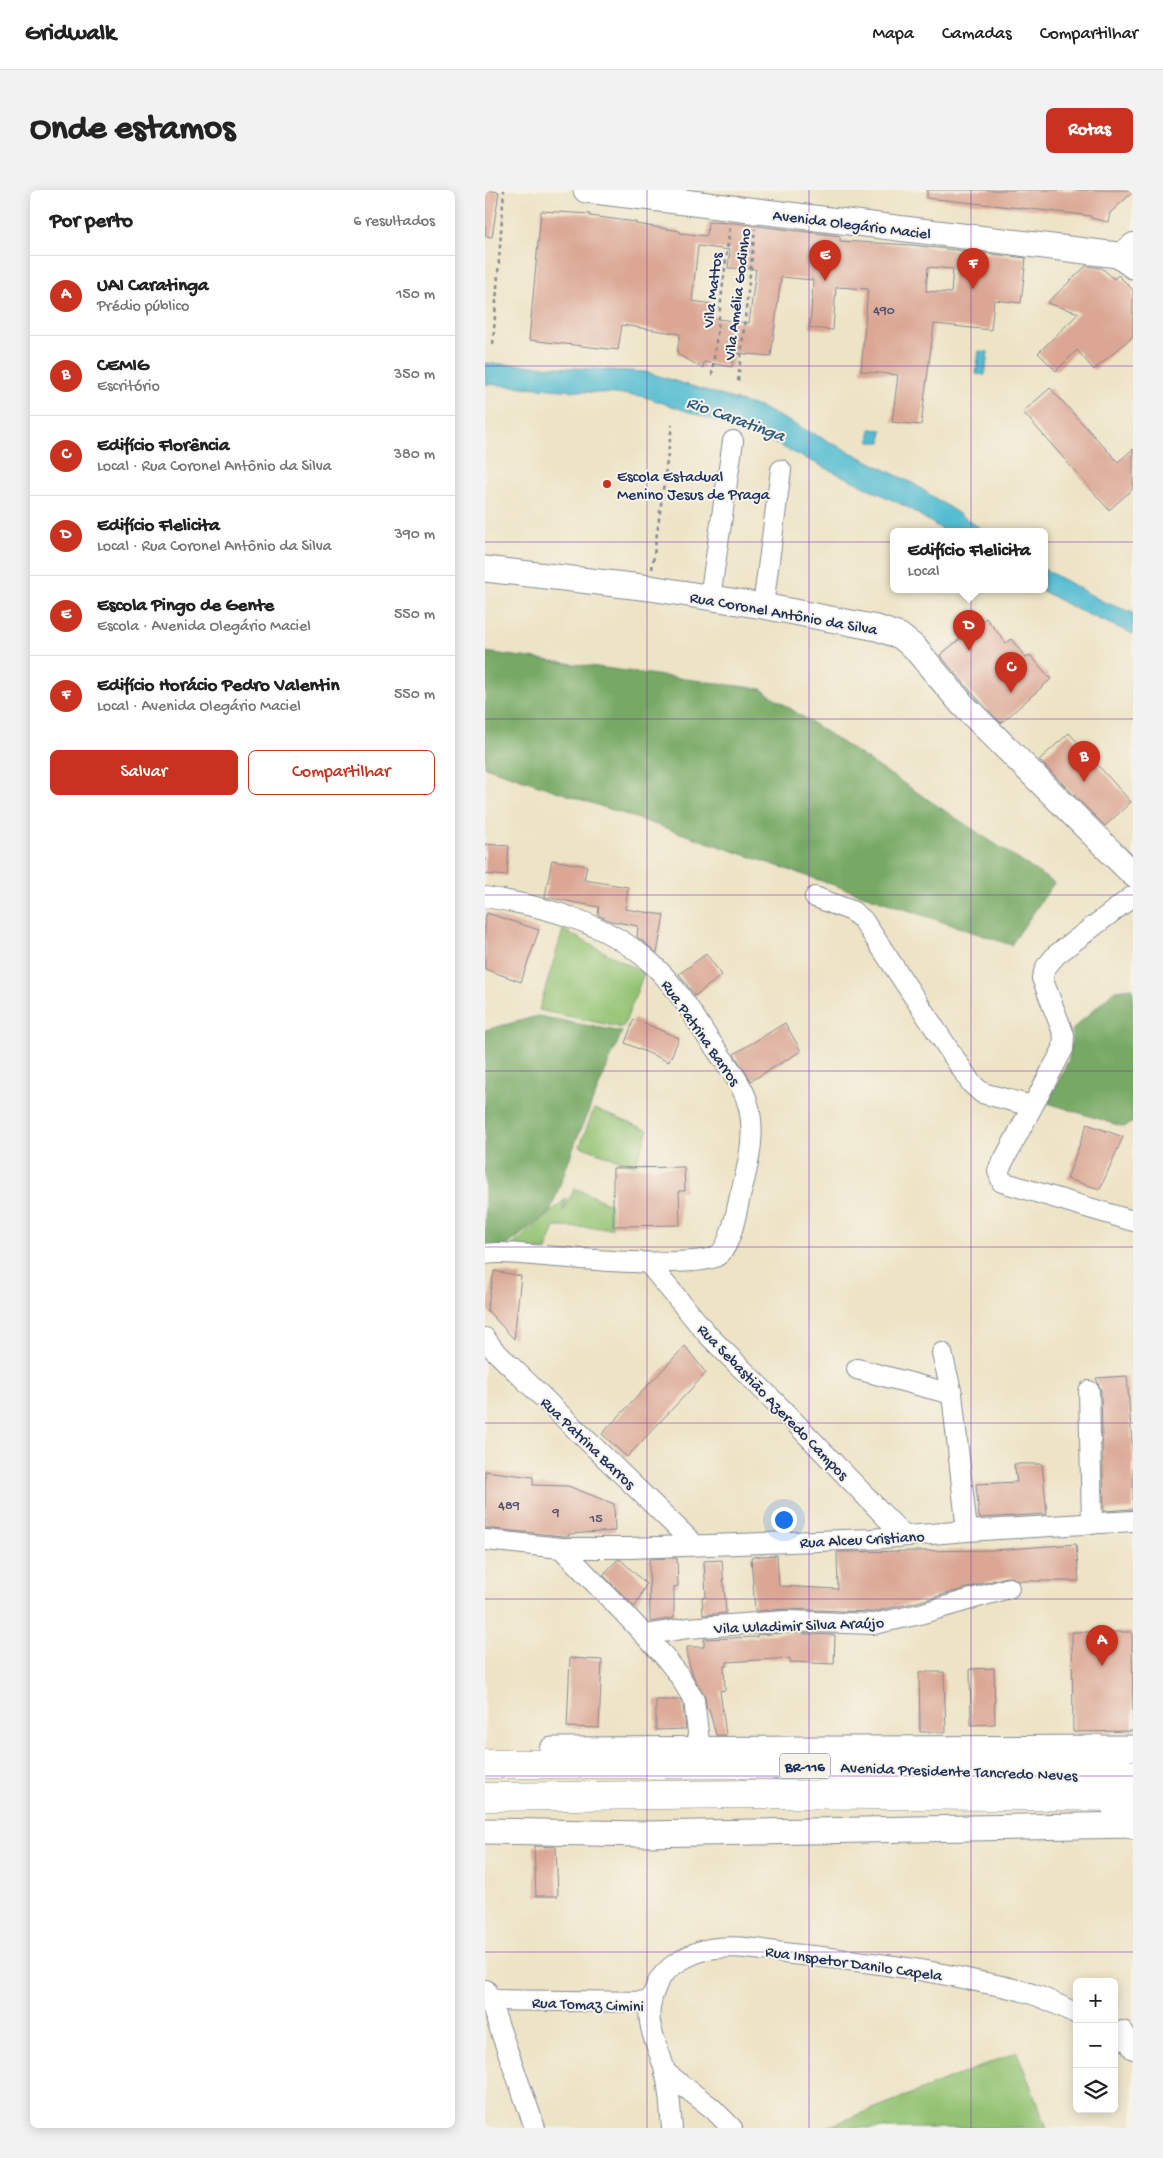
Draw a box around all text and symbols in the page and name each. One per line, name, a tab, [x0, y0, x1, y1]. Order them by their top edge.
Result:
text: Gridwalk	[25, 20, 116, 49]
text: Mapa	[873, 24, 914, 45]
text: Camadas	[942, 24, 1012, 45]
text: Compartilhar	[1040, 24, 1138, 45]
button: Rotas	[1046, 108, 1133, 153]
text: Onde estamos	[30, 110, 235, 151]
street label: Avenida Olegário Maciel	[771, 207, 932, 246]
text: Por perto	[50, 210, 133, 235]
text: 6 resultados	[353, 213, 435, 232]
street label: Vila Amélia Godinho	[722, 227, 757, 363]
pin: E	[809, 240, 841, 281]
pin: F	[957, 248, 989, 289]
street label: Vila Mattos	[700, 251, 729, 330]
text: UAI Caratinga	[97, 275, 209, 298]
text: A	[61, 286, 71, 305]
text: 150 m	[396, 286, 435, 305]
text: Prédio público	[97, 298, 189, 317]
house number: 490	[873, 303, 895, 320]
text: CEMIG	[97, 355, 149, 378]
text: B	[62, 366, 70, 385]
text: 350 m	[394, 366, 435, 385]
text: Escritório	[97, 378, 160, 397]
water label: Rio Caratinga	[683, 393, 788, 448]
text: Edifício Florência	[97, 435, 229, 458]
text: C	[62, 446, 70, 465]
text: 380 m	[394, 446, 435, 465]
text: Local · Rua Coronel Antônio da Silva	[97, 458, 332, 477]
place label: Escola Estadual Menino Jesus de Praga	[617, 469, 771, 506]
marker: Escola Estadual Menino Jesus de Praga	[601, 478, 613, 490]
text: Edifício Flelicita	[97, 515, 220, 538]
text: D	[61, 526, 71, 545]
text: 390 m	[394, 526, 435, 545]
popup	[890, 528, 1048, 593]
text: Local · Rua Coronel Antônio da Silva	[97, 538, 332, 557]
text: Edifício Flelicita	[908, 540, 1030, 563]
text: Local	[908, 563, 940, 582]
street label: Rua Coronel Antônio da Silva	[688, 590, 880, 642]
text: Escola Pingo de Gente	[97, 595, 274, 618]
text: E	[61, 606, 71, 625]
text: 550 m	[394, 606, 435, 625]
pin: D	[953, 610, 985, 651]
text: Escola · Avenida Olegário Maciel	[97, 618, 311, 637]
pin: C	[995, 652, 1027, 693]
text: Edifício Horácio Pedro Valentin	[97, 675, 339, 698]
text: F	[62, 686, 70, 705]
text: 550 m	[394, 686, 435, 705]
text: Local · Avenida Olegário Maciel	[97, 698, 301, 717]
pin: B	[1068, 741, 1100, 782]
button: Salvar	[50, 750, 238, 795]
button: Compartilhar	[248, 750, 435, 795]
street label: Rua Patrina Barros	[656, 977, 743, 1091]
street label: Rua Sebastião Azeredo Campos	[692, 1321, 852, 1486]
street label: Rua Patrina Barros	[535, 1394, 639, 1495]
house number: 489	[498, 1498, 520, 1515]
house number: 9	[551, 1505, 560, 1522]
your location	[771, 1507, 797, 1533]
house number: 15	[588, 1511, 603, 1528]
street label: Rua Alceu Cristiano	[799, 1529, 925, 1554]
street label: Vila Wladimir Silva Araújo	[713, 1615, 885, 1640]
pin: A	[1086, 1625, 1118, 1666]
road number: BR-116	[780, 1754, 830, 1778]
street label: Avenida Presidente Tancredo Neves	[840, 1760, 1079, 1787]
street label: Rua Inspetor Danilo Capela	[764, 1944, 944, 1987]
map controls	[1073, 1978, 1118, 2113]
button: +	[1073, 1978, 1118, 2023]
street label: Rua Tomaz Cimini	[532, 1995, 644, 2018]
button: −	[1073, 2023, 1118, 2068]
button: layers	[1073, 2068, 1118, 2113]

